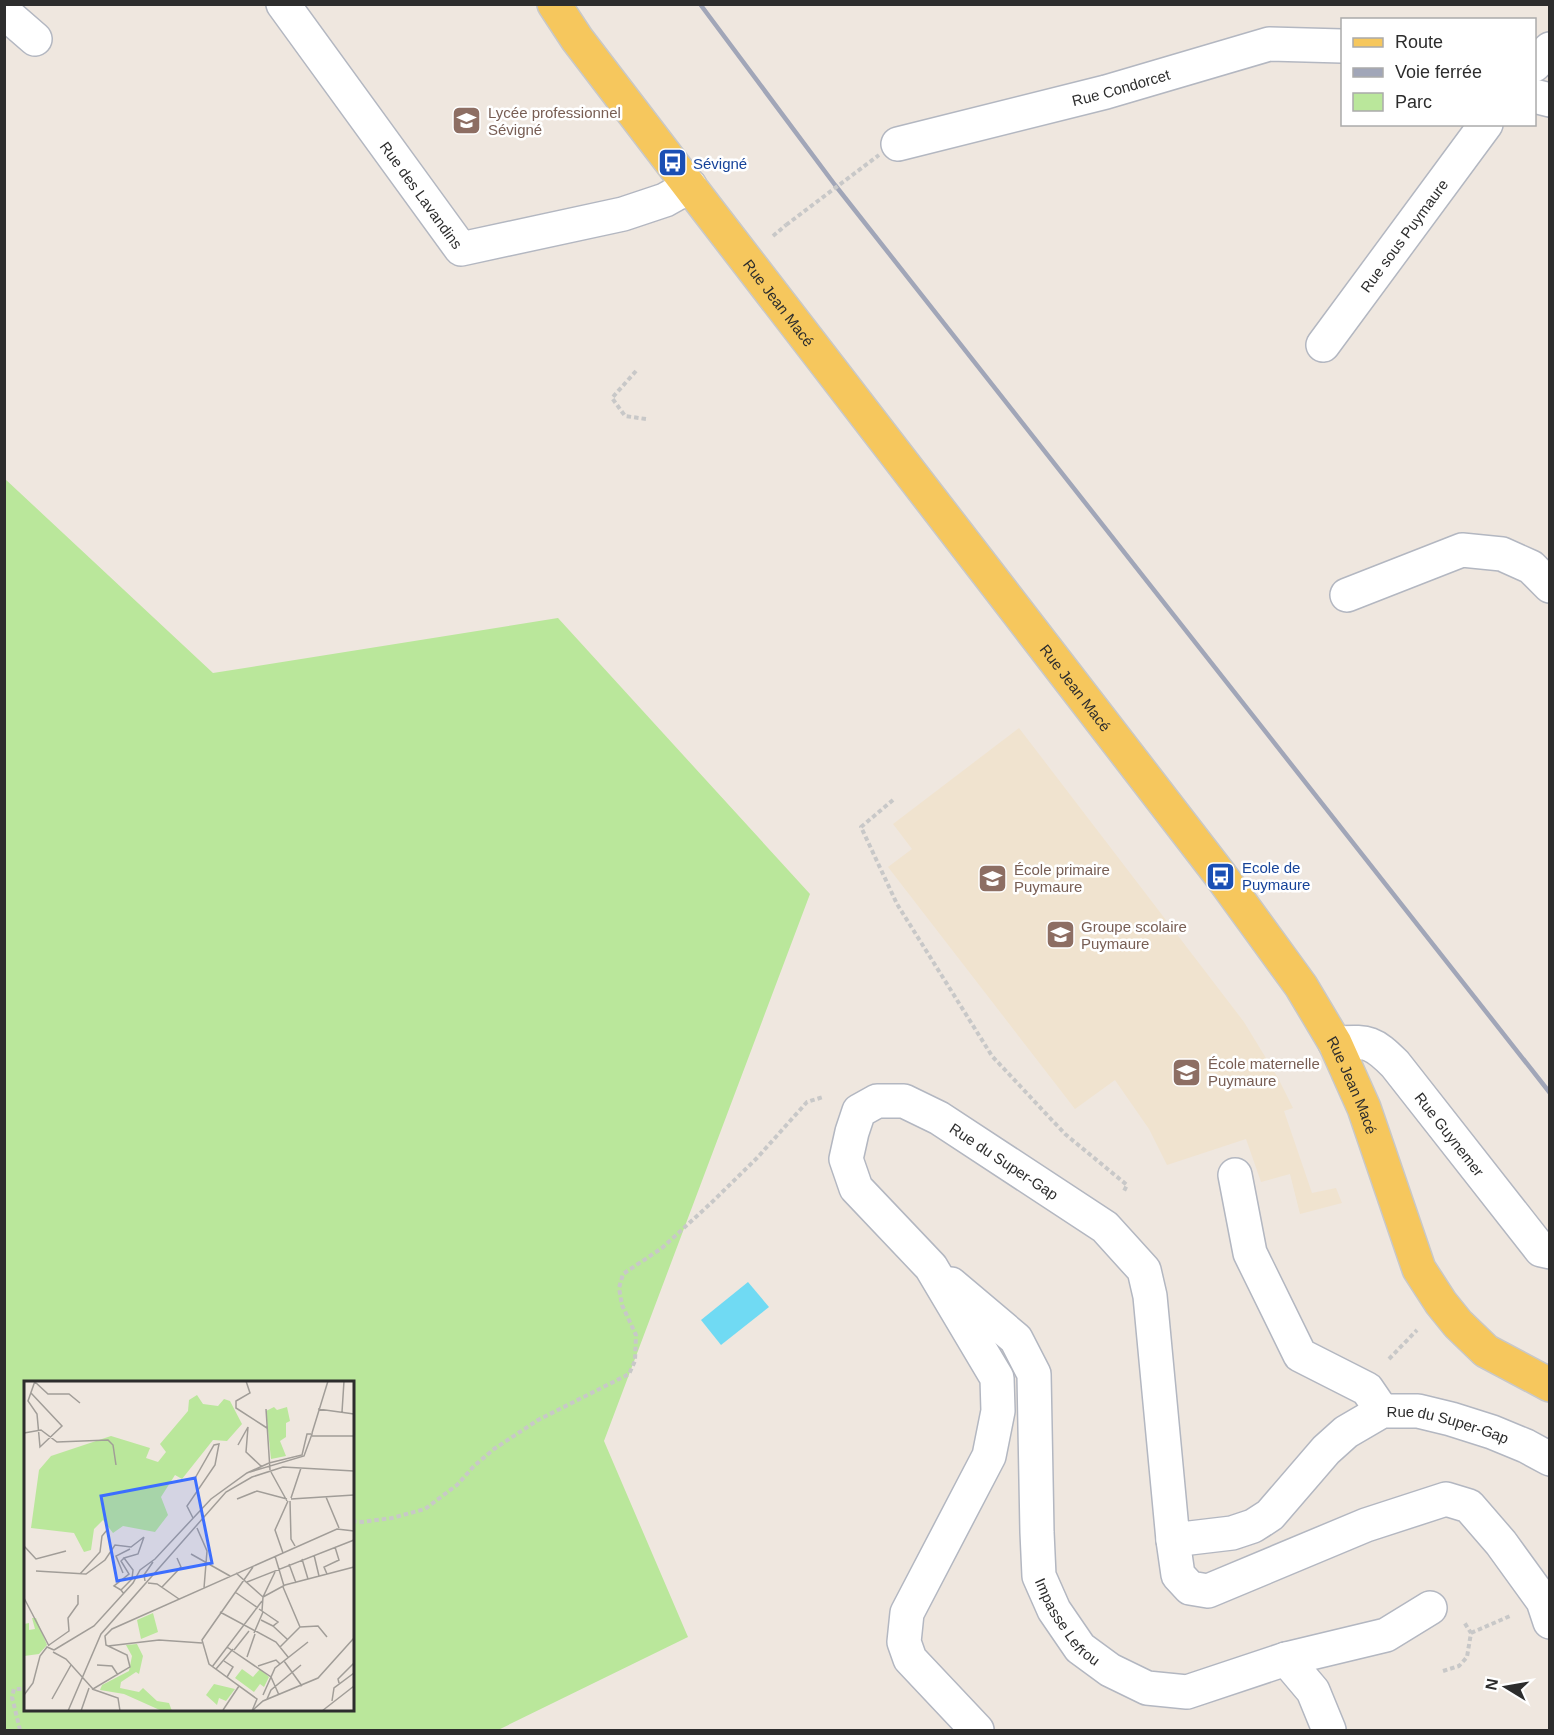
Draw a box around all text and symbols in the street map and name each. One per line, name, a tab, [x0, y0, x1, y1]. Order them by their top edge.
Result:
legend	[1341, 18, 1536, 126]
text: Route	[1395, 32, 1443, 52]
text: Voie ferrée	[1395, 62, 1482, 82]
street label: Rue Condorcet	[1070, 65, 1173, 109]
text: Parc	[1395, 92, 1432, 112]
place label: Lycée professionnel Sévigné	[488, 104, 621, 138]
school or university icon: Lycée professionnel Sévigné	[451, 105, 483, 137]
street label: Rue des Lavandins	[377, 138, 466, 252]
bus stop icon: Sévigné	[656, 147, 688, 179]
place label: Sévigné	[693, 155, 747, 172]
street label: Rue sous Puymaure	[1357, 176, 1451, 295]
street label: Rue Jean Macé	[740, 256, 818, 349]
street label: Rue Jean Macé	[1037, 641, 1115, 734]
place label: Ecole de Puymaure	[1242, 859, 1310, 893]
bus stop icon: Ecole de Puymaure	[1205, 860, 1237, 892]
place label: École primaire Puymaure	[1014, 861, 1110, 895]
school or university icon: École primaire Puymaure	[977, 862, 1009, 894]
place label: Groupe scolaire Puymaure	[1081, 918, 1187, 952]
school or university icon: Groupe scolaire Puymaure	[1044, 919, 1076, 951]
street label: Rue Jean Macé	[1324, 1033, 1381, 1136]
place label: École maternelle Puymaure	[1208, 1055, 1320, 1089]
school or university icon: École maternelle Puymaure	[1171, 1056, 1203, 1088]
street label: Rue Guynemer	[1412, 1089, 1488, 1179]
street label: Rue du Super-Gap	[947, 1119, 1062, 1203]
inset map	[24, 1381, 354, 1711]
street label: Rue du Super-Gap	[1387, 1403, 1511, 1447]
street label: Impasse Lefrou	[1032, 1575, 1104, 1668]
north arrow	[1476, 1657, 1536, 1717]
text: N	[1482, 1677, 1501, 1692]

